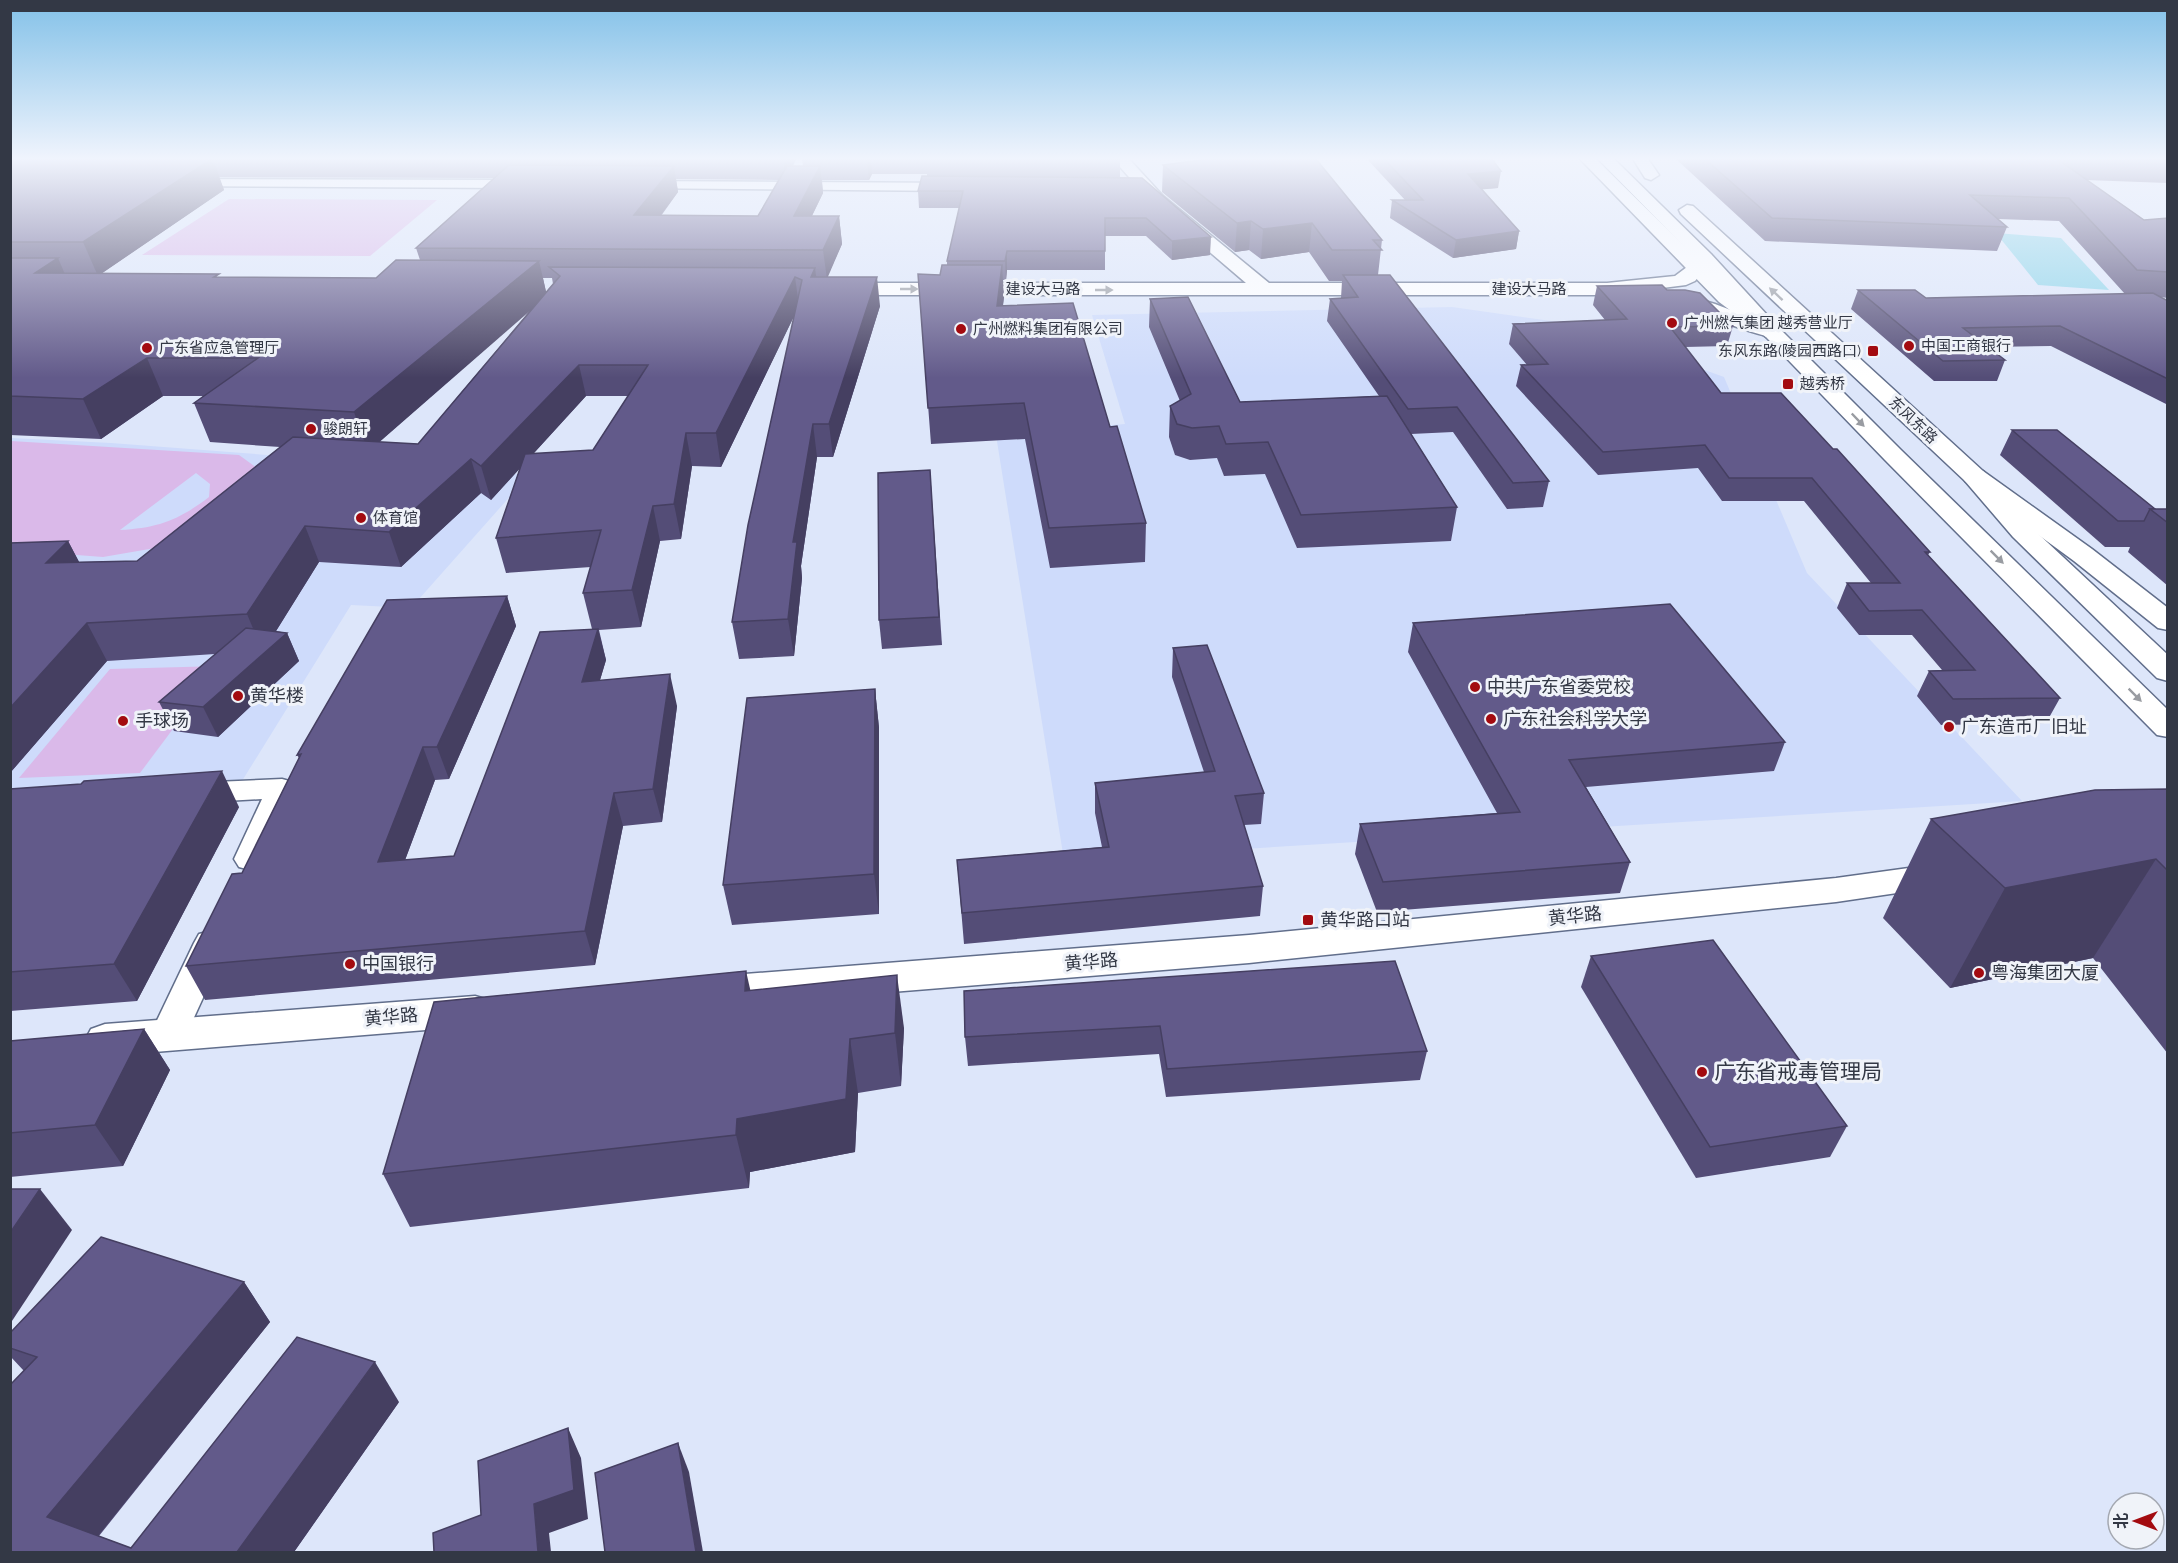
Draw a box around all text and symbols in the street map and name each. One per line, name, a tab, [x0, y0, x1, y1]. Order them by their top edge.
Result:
street label: 建设大马路	[1005, 280, 1081, 298]
street label: 建设大马路	[1491, 280, 1567, 298]
one-way arrow	[899, 284, 918, 294]
one-way arrow	[1094, 285, 1113, 295]
one-way arrow	[1769, 287, 1784, 301]
place label: 广州燃气集团 越秀营业厅	[1684, 314, 1853, 332]
marker: 广州燃气集团 越秀营业厅	[1665, 316, 1679, 330]
place label: 广州燃料集团有限公司	[973, 320, 1123, 338]
marker: 广州燃料集团有限公司	[954, 322, 968, 336]
place label: 中国工商银行	[1921, 337, 2011, 355]
place label: 广东省应急管理厅	[159, 339, 279, 357]
marker: 中国工商银行	[1902, 339, 1916, 353]
marker: 广东省应急管理厅	[140, 341, 154, 355]
place label: 东风东路(陵园西路口)	[1718, 342, 1861, 360]
marker: 东风东路(陵园西路口)	[1866, 344, 1880, 358]
place label: 越秀桥	[1800, 375, 1845, 393]
marker: 越秀桥	[1781, 377, 1795, 391]
street label: 东风东路	[1885, 393, 1941, 447]
one-way arrow	[1851, 412, 1865, 426]
place label: 骏朗轩	[323, 420, 368, 438]
marker: 骏朗轩	[304, 422, 318, 436]
place label: 体育馆	[373, 509, 418, 527]
marker: 体育馆	[354, 511, 368, 525]
one-way arrow	[1989, 550, 2003, 564]
place label: 中共广东省委党校	[1487, 676, 1631, 697]
marker: 中共广东省委党校	[1468, 680, 1482, 694]
place label: 黄华楼	[250, 685, 304, 706]
one-way arrow	[2127, 687, 2141, 701]
marker: 黄华楼	[231, 689, 245, 703]
place label: 广东社会科学大学	[1503, 708, 1647, 729]
place label: 手球场	[135, 710, 189, 731]
marker: 广东社会科学大学	[1484, 712, 1498, 726]
marker: 手球场	[116, 714, 130, 728]
place label: 广东造币厂旧址	[1961, 716, 2087, 737]
marker: 广东造币厂旧址	[1942, 720, 1956, 734]
street label: 黄华路	[1547, 902, 1603, 929]
place label: 黄华路口站	[1320, 909, 1410, 930]
marker: 黄华路口站	[1301, 913, 1315, 927]
street label: 黄华路	[1063, 949, 1119, 974]
place label: 中国银行	[362, 953, 434, 974]
marker: 中国银行	[343, 957, 357, 971]
place label: 粤海集团大厦	[1991, 962, 2099, 983]
marker: 粤海集团大厦	[1972, 966, 1986, 980]
street label: 黄华路	[363, 1004, 419, 1029]
place label: 广东省戒毒管理局	[1714, 1059, 1882, 1084]
marker: 广东省戒毒管理局	[1695, 1065, 1709, 1079]
north arrow	[2106, 1491, 2166, 1551]
text: 北	[2112, 1513, 2131, 1529]

